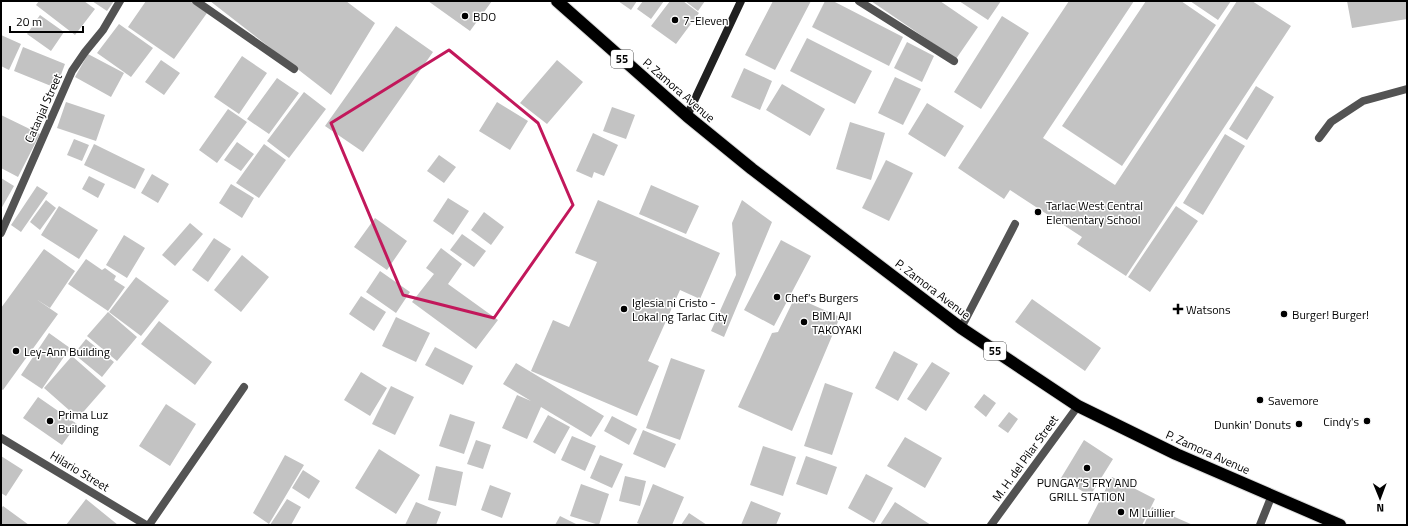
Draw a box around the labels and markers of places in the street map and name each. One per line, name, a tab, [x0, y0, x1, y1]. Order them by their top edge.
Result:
place label: BDO	[473, 7, 496, 26]
marker: BDO	[460, 11, 470, 21]
place label: 7-Eleven	[683, 11, 729, 30]
marker: 7-Eleven	[670, 15, 680, 25]
place label: Tarlac West Central Elementary School	[1046, 196, 1143, 229]
marker: Tarlac West Central Elementary School	[1033, 207, 1043, 217]
place label: Chef's Burgers	[785, 288, 859, 307]
marker: Chef's Burgers	[772, 292, 782, 302]
place label: Iglesia ni Cristo - Lokal ng Tarlac City	[632, 293, 728, 326]
place label: Watsons	[1186, 300, 1231, 319]
marker: Iglesia ni Cristo - Lokal ng Tarlac City	[619, 304, 629, 314]
marker: Watsons	[1173, 304, 1183, 314]
place label: Burger! Burger!	[1292, 305, 1369, 324]
place label: BIMI AJI TAKOYAKI	[812, 306, 862, 339]
marker: Burger! Burger!	[1279, 309, 1289, 319]
marker: BIMI AJI TAKOYAKI	[799, 317, 809, 327]
place label: Ley-Ann Building	[24, 342, 110, 361]
marker: Ley-Ann Building	[11, 346, 21, 356]
place label: Savemore	[1268, 391, 1319, 410]
marker: Savemore	[1255, 395, 1265, 405]
place label: Prima Luz Building	[58, 405, 108, 438]
place label: Cindy's	[1323, 412, 1359, 431]
place label: Dunkin' Donuts	[1214, 415, 1291, 434]
marker: Prima Luz Building	[45, 416, 55, 426]
marker: Cindy's	[1362, 416, 1372, 426]
marker: Dunkin' Donuts	[1294, 419, 1304, 429]
marker: PUNGAY'S FRY AND GRILL STATION	[1082, 463, 1092, 473]
place label: PUNGAY'S FRY AND GRILL STATION	[1037, 473, 1138, 506]
place label: M Luillier	[1129, 503, 1175, 522]
marker: M Luillier	[1116, 507, 1126, 517]

